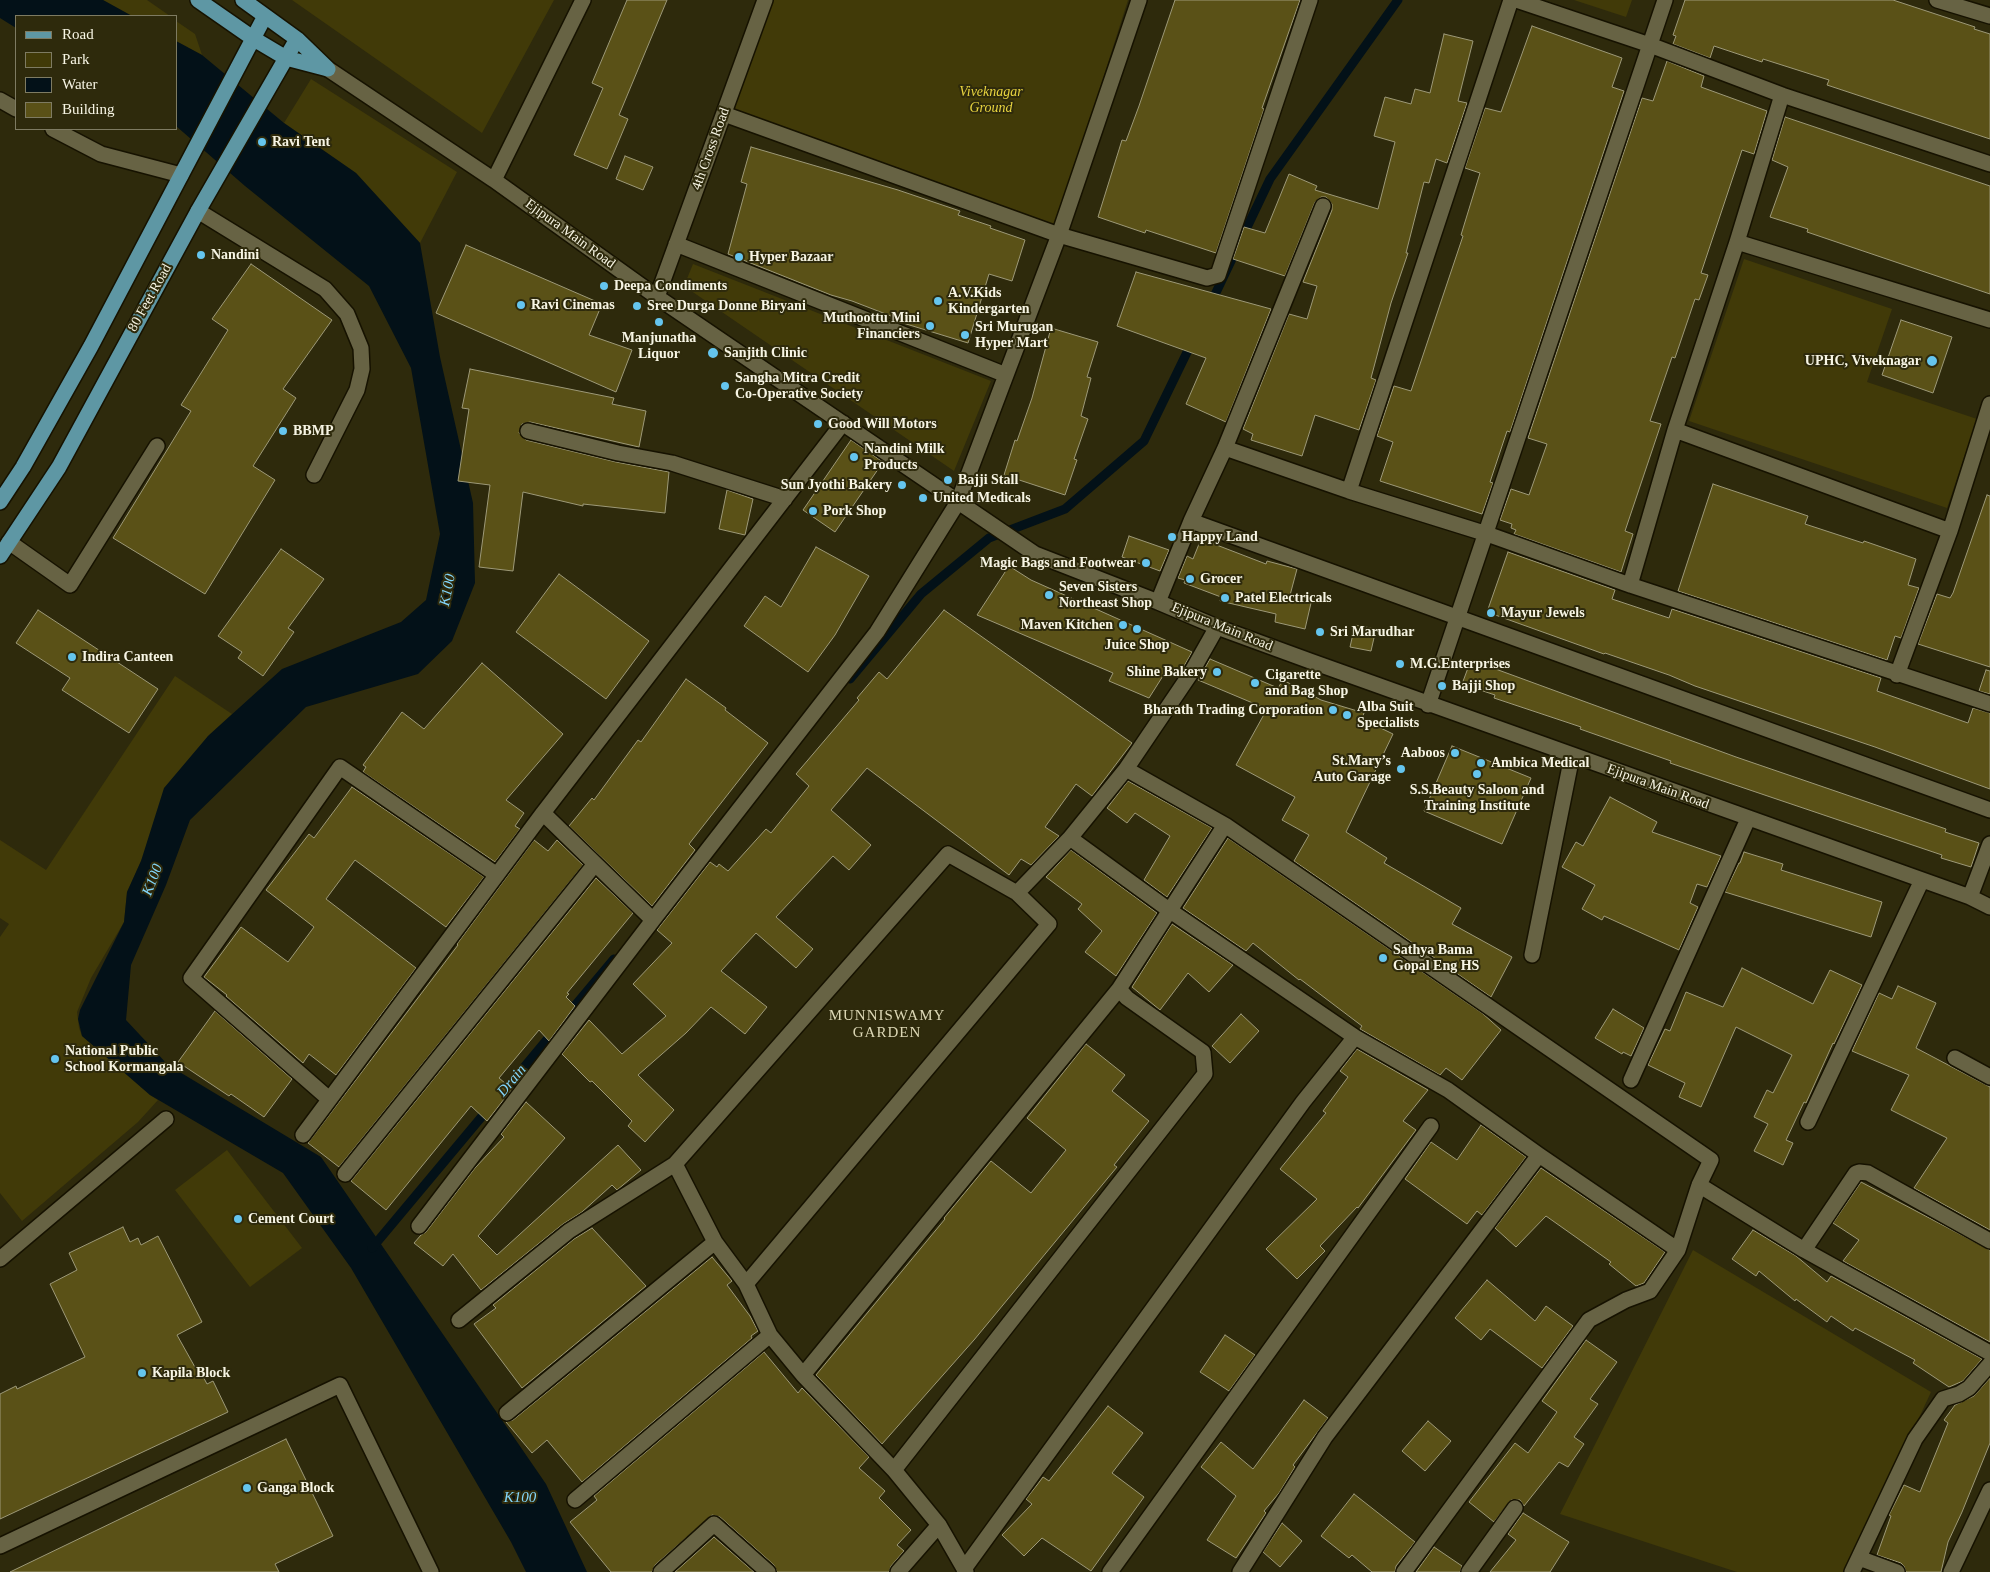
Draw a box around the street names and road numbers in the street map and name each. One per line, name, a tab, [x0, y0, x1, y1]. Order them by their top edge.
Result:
street label: 4th Cross Road	[688, 106, 734, 192]
street label: Ejipura Main Road	[522, 196, 618, 272]
street label: 80 Feet Road	[125, 261, 175, 335]
street label: Ejipura Main Road	[1169, 599, 1275, 655]
street label: Ejipura Main Road	[1605, 761, 1711, 813]

